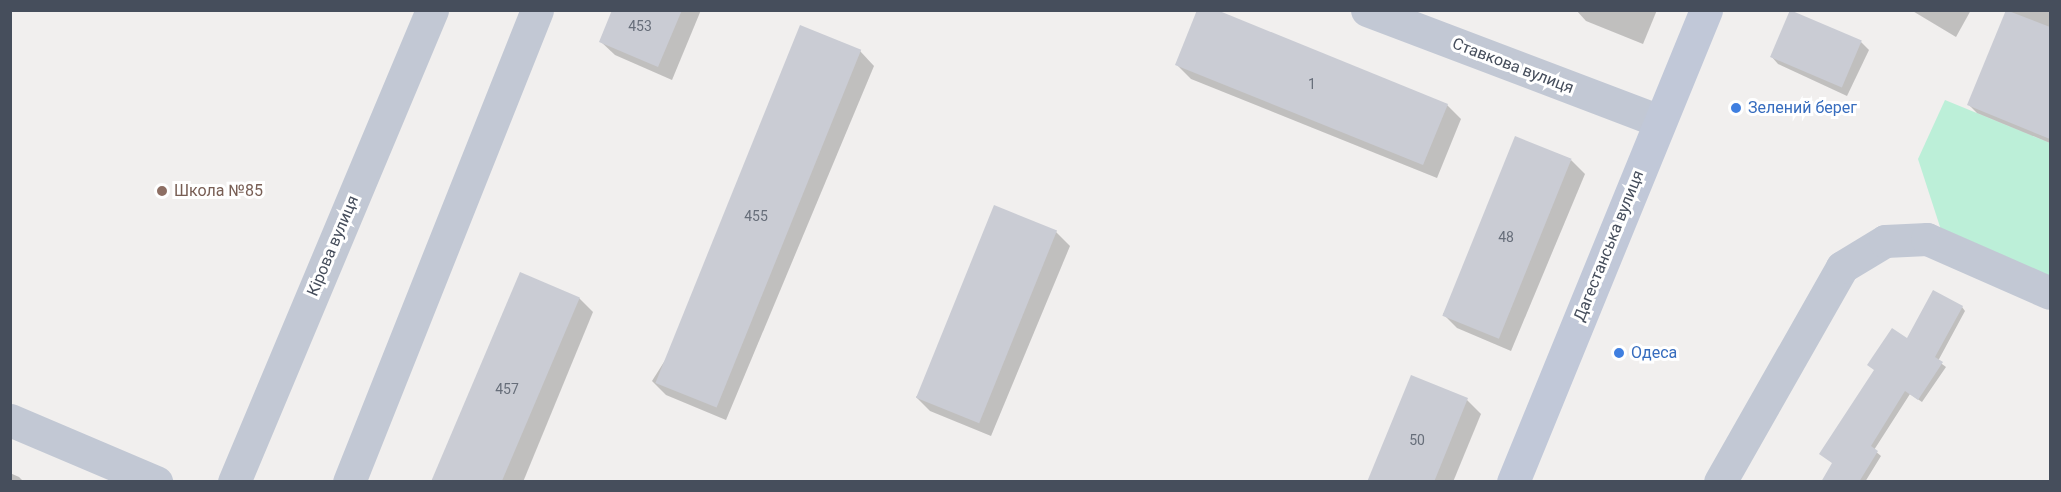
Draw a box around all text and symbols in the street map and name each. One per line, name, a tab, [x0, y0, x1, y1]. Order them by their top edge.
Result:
house number: 453	[628, 18, 652, 34]
street label: Ставкова вулиця	[1450, 34, 1576, 98]
house number: 1	[1308, 76, 1316, 92]
place label: Зелений берег	[1748, 98, 1857, 118]
marker: Зелений берег	[1729, 101, 1743, 115]
street label: Дагестанська вулиця	[1570, 168, 1648, 324]
place label: Школа №85	[174, 181, 263, 201]
marker: Школа №85	[155, 184, 169, 198]
street label: Кірова вулиця	[303, 193, 363, 299]
house number: 455	[744, 208, 768, 224]
house number: 48	[1498, 229, 1514, 245]
place label: Одеса	[1631, 343, 1677, 363]
marker: Одеса	[1612, 346, 1626, 360]
house number: 457	[495, 381, 519, 397]
house number: 50	[1409, 432, 1425, 448]

